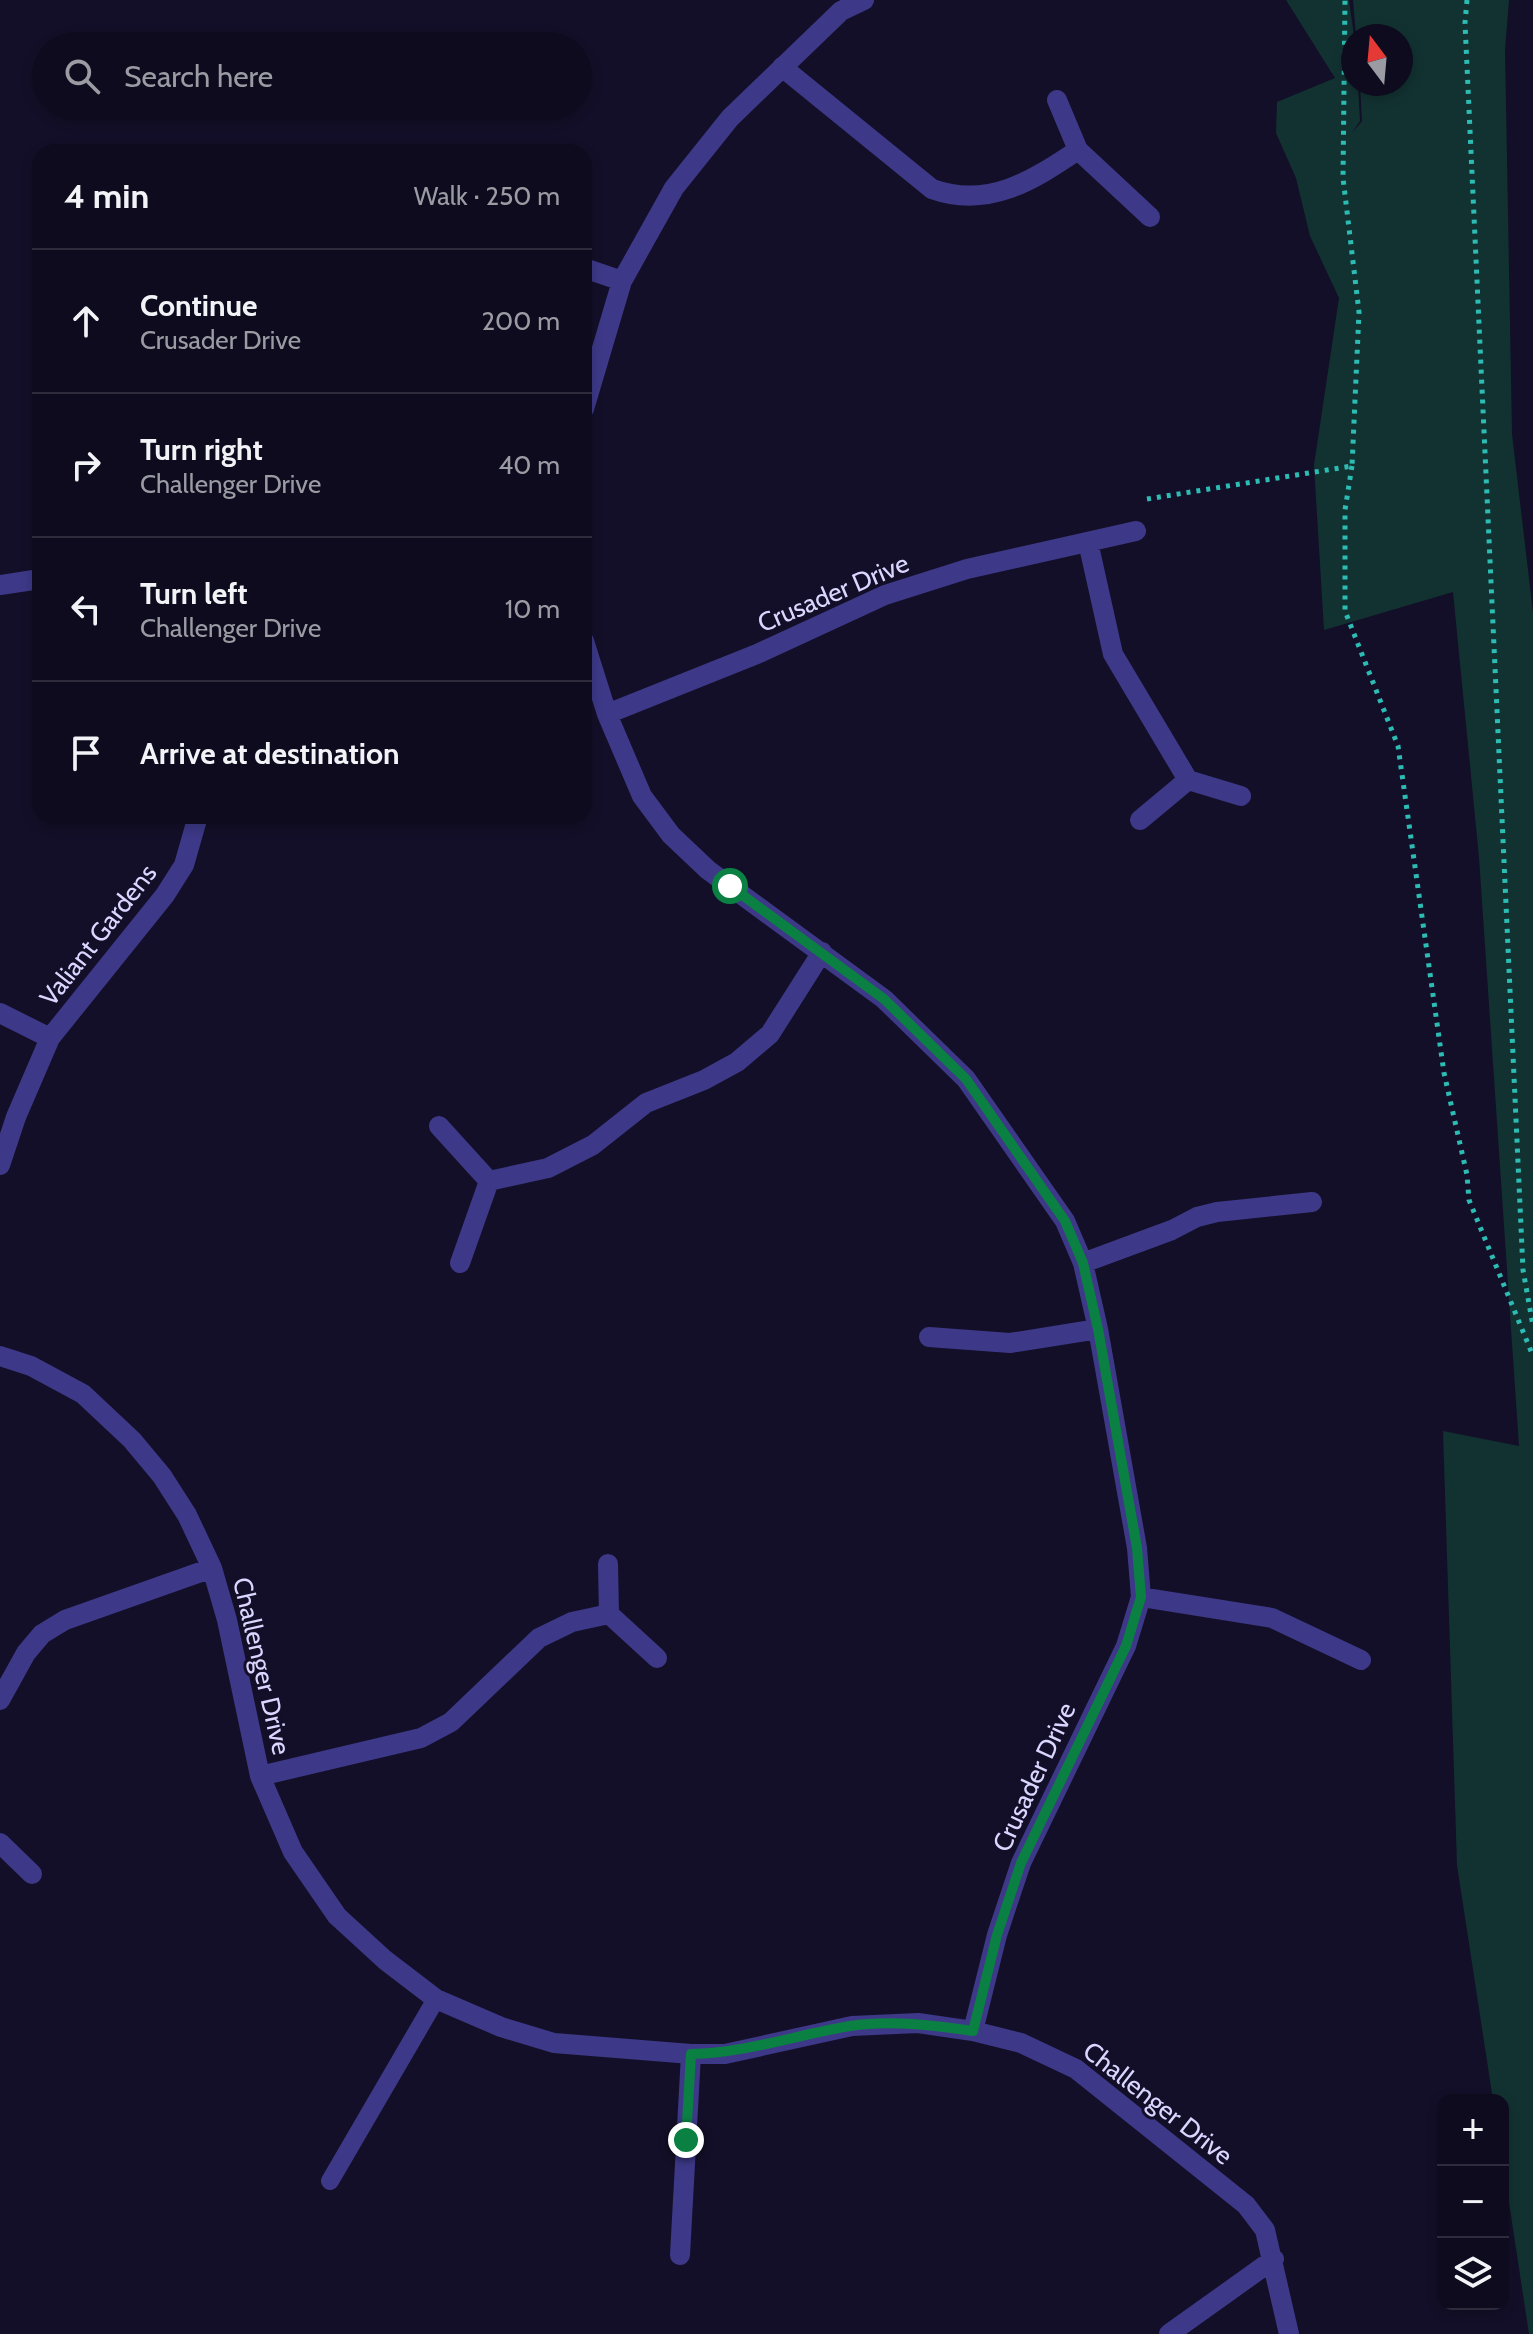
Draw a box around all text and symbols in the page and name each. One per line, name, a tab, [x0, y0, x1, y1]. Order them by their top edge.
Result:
north arrow	[1341, 24, 1413, 96]
search box	[32, 32, 592, 120]
icon: search	[60, 54, 104, 98]
text: Search here	[124, 58, 273, 95]
text: 4 min	[64, 175, 149, 217]
text: Walk · 250 m	[414, 180, 560, 212]
text: Continue	[140, 287, 257, 324]
icon: ahead	[64, 299, 108, 343]
text: 200 m	[481, 305, 560, 337]
text: Crusader Drive	[140, 324, 301, 356]
text: Turn right	[140, 431, 263, 468]
icon: right	[64, 443, 108, 487]
text: 40 m	[498, 449, 560, 481]
text: Challenger Drive	[140, 468, 321, 500]
street label: Crusader Drive	[753, 547, 913, 639]
text: Turn left	[140, 575, 248, 612]
icon: left	[64, 587, 108, 631]
text: 10 m	[505, 593, 560, 625]
text: Challenger Drive	[140, 612, 321, 644]
icon: arrive	[64, 731, 108, 775]
text: Arrive at destination	[140, 735, 400, 772]
street label: Valiant Gardens	[33, 858, 163, 1012]
route start	[712, 868, 748, 904]
street label: Challenger Drive	[226, 1574, 298, 1758]
street label: Crusader Drive	[985, 1697, 1083, 1857]
street label: Challenger Drive	[1077, 2035, 1239, 2171]
map controls	[1437, 2094, 1509, 2310]
button: +	[1437, 2094, 1509, 2166]
route end	[668, 2122, 704, 2158]
button: −	[1437, 2166, 1509, 2238]
button: layers	[1437, 2238, 1509, 2310]

